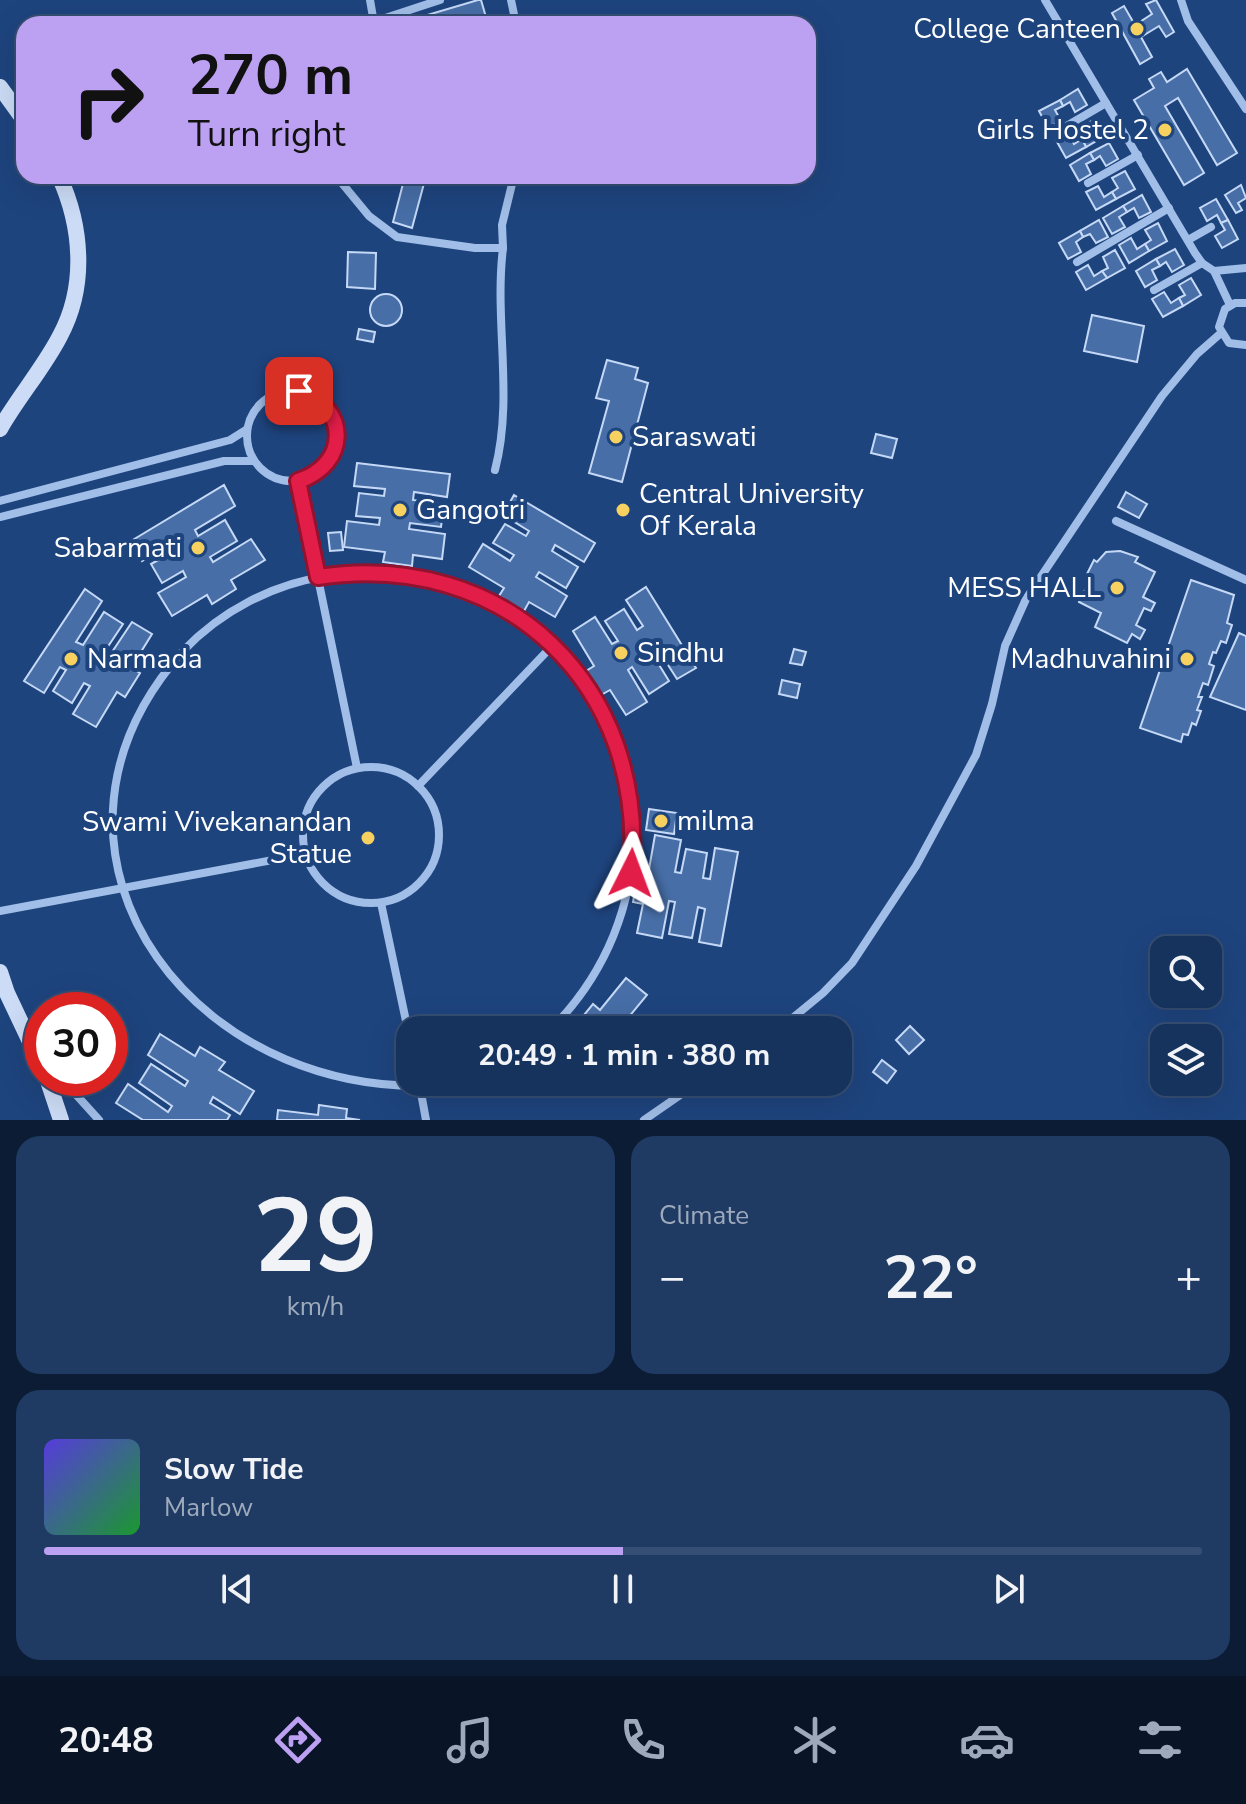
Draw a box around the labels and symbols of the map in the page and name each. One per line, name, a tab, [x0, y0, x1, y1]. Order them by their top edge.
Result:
place label: College Canteen	[913, 10, 1121, 48]
marker: College Canteen	[1128, 20, 1146, 38]
place label: Girls Hostel 2	[976, 111, 1149, 149]
marker: Girls Hostel 2	[1156, 121, 1174, 139]
pin	[265, 357, 333, 425]
place label: Saraswati	[632, 418, 756, 456]
marker: Saraswati	[607, 428, 625, 446]
place label: Central University Of Kerala	[639, 475, 864, 545]
place label: Gangotri	[416, 491, 525, 529]
marker: Gangotri	[391, 501, 409, 519]
marker: Central University Of Kerala	[614, 501, 632, 519]
place label: Sabarmati	[54, 529, 182, 567]
marker: Sabarmati	[189, 539, 207, 557]
place label: MESS HALL	[947, 569, 1101, 607]
marker: MESS HALL	[1108, 579, 1126, 597]
place label: Sindhu	[637, 634, 725, 672]
place label: Narmada	[87, 640, 203, 678]
place label: Madhuvahini	[1011, 640, 1171, 678]
marker: Sindhu	[612, 644, 630, 662]
marker: Narmada	[62, 650, 80, 668]
marker: Madhuvahini	[1178, 650, 1196, 668]
place label: milma	[677, 802, 755, 840]
place label: Swami Vivekanandan Statue	[82, 803, 352, 873]
marker: milma	[652, 812, 670, 830]
marker: Swami Vivekanandan Statue	[359, 829, 377, 847]
position arrow	[589, 831, 673, 915]
speed limit sign: 30	[24, 992, 128, 1096]

